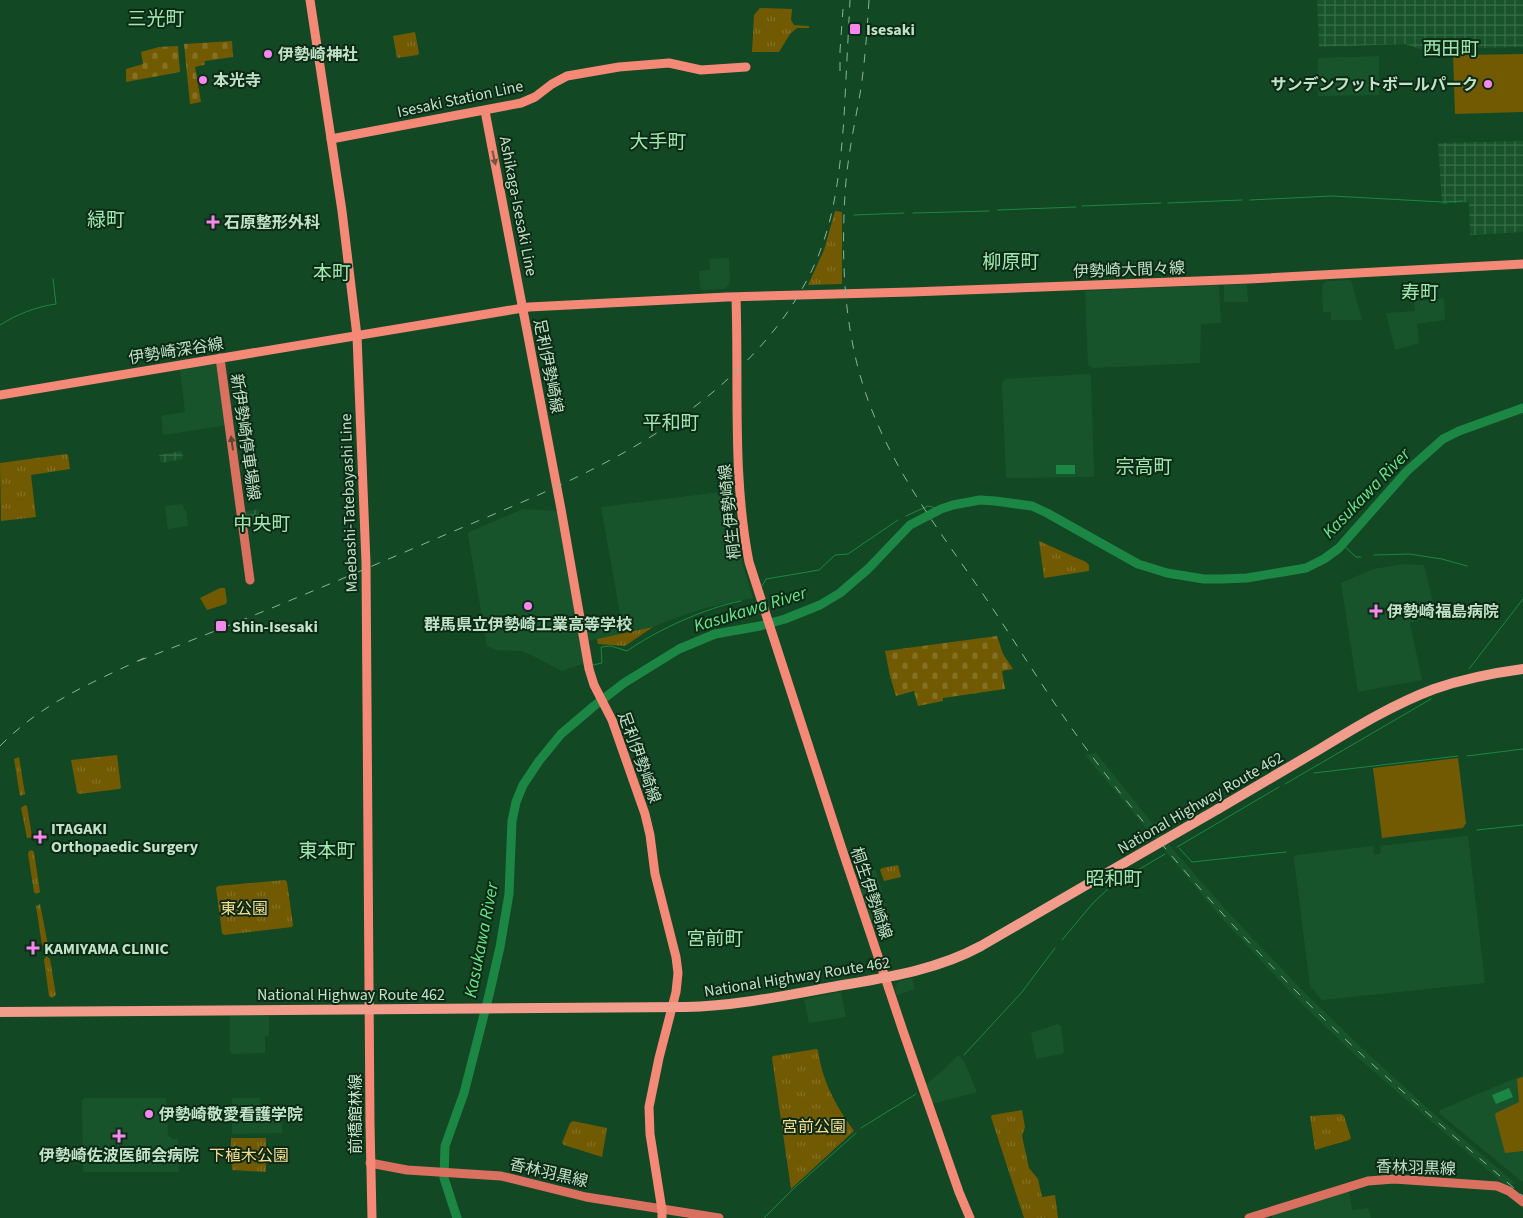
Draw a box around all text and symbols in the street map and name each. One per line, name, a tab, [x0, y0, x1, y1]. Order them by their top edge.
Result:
district label: 三光町	[127, 6, 185, 33]
place label: Isesaki	[866, 19, 915, 41]
marker: Isesaki	[848, 22, 862, 36]
district label: 西田町	[1422, 36, 1480, 63]
place label: 伊勢崎神社	[277, 44, 358, 66]
marker: 伊勢崎神社	[262, 48, 274, 60]
place label: 本光寺	[213, 70, 261, 92]
marker: 本光寺	[197, 74, 209, 86]
place label: サンデンフットボールパーク	[1270, 74, 1478, 96]
street label: Isesaki Station Line	[395, 75, 525, 123]
marker: サンデンフットボールパーク	[1482, 78, 1494, 90]
district label: 大手町	[629, 129, 687, 156]
street label: Ashikaga-Isesaki Line	[494, 134, 542, 278]
one-way arrow	[490, 151, 498, 166]
district label: 緑町	[87, 207, 125, 234]
place label: 石原整形外科	[224, 212, 320, 234]
marker: 石原整形外科	[206, 215, 220, 229]
district label: 柳原町	[982, 249, 1040, 276]
street label: 伊勢崎大間々線	[1073, 257, 1185, 283]
district label: 本町	[313, 260, 351, 287]
district label: 寿町	[1401, 280, 1439, 307]
street label: 足利伊勢崎線	[528, 317, 568, 415]
street label: 伊勢崎深谷線	[127, 333, 225, 369]
street label: 新伊勢崎停車場線	[225, 372, 265, 502]
district label: 平和町	[642, 410, 700, 437]
street label: Maebashi-Tatebayashi Line	[335, 413, 363, 593]
one-way arrow	[228, 435, 236, 451]
water label: Kasukawa River	[1317, 442, 1417, 544]
district label: 宗高町	[1115, 454, 1173, 481]
street label: 桐生伊勢崎線	[714, 463, 746, 561]
district label: 中央町	[233, 511, 291, 538]
water label: Kasukawa River	[691, 580, 811, 639]
marker: 群馬県立伊勢崎工業高等学校	[522, 600, 534, 612]
place label: 伊勢崎福島病院	[1386, 601, 1499, 623]
marker: 伊勢崎福島病院	[1369, 604, 1383, 618]
place label: 群馬県立伊勢崎工業高等学校	[424, 614, 632, 636]
place label: Shin-Isesaki	[232, 616, 318, 638]
marker: Shin-Isesaki	[214, 619, 228, 633]
street label: 足利伊勢崎線	[612, 708, 666, 806]
street label: National Highway Route 462	[1114, 746, 1287, 859]
place label: ITAGAKI Orthopaedic Surgery	[51, 818, 199, 858]
marker: ITAGAKI Orthopaedic Surgery	[33, 830, 47, 844]
district label: 東本町	[298, 838, 356, 865]
street label: 桐生伊勢崎線	[845, 844, 897, 942]
district label: 昭和町	[1085, 866, 1143, 893]
water label: Kasukawa River	[458, 879, 505, 1000]
park label: 東公園	[220, 898, 268, 920]
district label: 宮前町	[686, 926, 744, 953]
place label: KAMIYAMA CLINIC	[44, 938, 169, 960]
marker: KAMIYAMA CLINIC	[26, 941, 40, 955]
street label: National Highway Route 462	[703, 951, 892, 1003]
street label: National Highway Route 462	[257, 984, 445, 1006]
street label: 前橋館林線	[345, 1074, 367, 1154]
place label: 伊勢崎敬愛看護学院	[158, 1104, 303, 1126]
marker: 伊勢崎敬愛看護学院	[143, 1108, 155, 1120]
park label: 宮前公園	[782, 1116, 846, 1138]
marker: 伊勢崎佐波医師会病院	[112, 1129, 126, 1143]
place label: 伊勢崎佐波医師会病院	[38, 1145, 199, 1167]
park label: 下植木公園	[209, 1145, 289, 1167]
street label: 香林羽黒線	[507, 1153, 590, 1193]
street label: 香林羽黒線	[1376, 1156, 1456, 1180]

